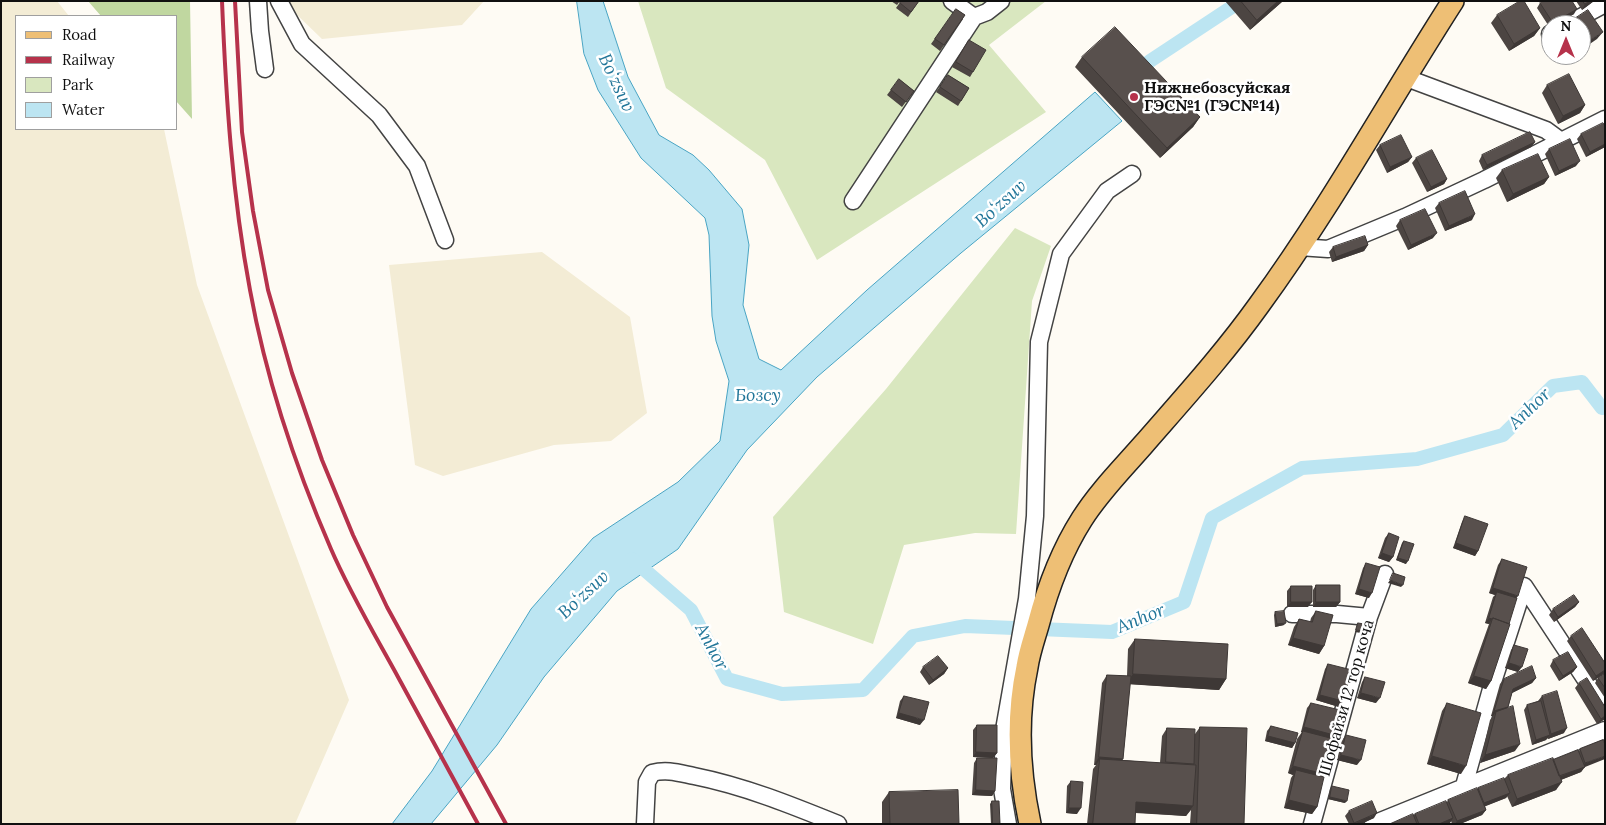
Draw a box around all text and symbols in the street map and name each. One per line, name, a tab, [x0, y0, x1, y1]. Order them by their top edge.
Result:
legend	[15, 15, 178, 130]
north arrow	[1541, 15, 1591, 65]
text: N	[1561, 17, 1571, 35]
text: Road	[62, 25, 97, 44]
text: Railway	[62, 50, 115, 69]
water label: Boʻzsuv	[593, 51, 639, 115]
text: Park	[62, 75, 93, 94]
place label: Нижнебозсуйская ГЭС№1 (ГЭС№14)	[1144, 78, 1290, 116]
marker: Нижнебозсуйская ГЭС№1 (ГЭС№14)	[1128, 91, 1140, 103]
text: Water	[62, 100, 104, 119]
water label: Boʻzsuv	[971, 175, 1031, 233]
water label: Anhor	[1504, 384, 1556, 434]
water label: Бозсу	[735, 385, 781, 407]
water label: Boʻzsuv	[554, 566, 614, 624]
water label: Anhor	[1114, 600, 1168, 638]
street label: Шофайзи 12 тор коча	[1315, 617, 1379, 779]
water label: Anhor	[690, 620, 732, 674]

